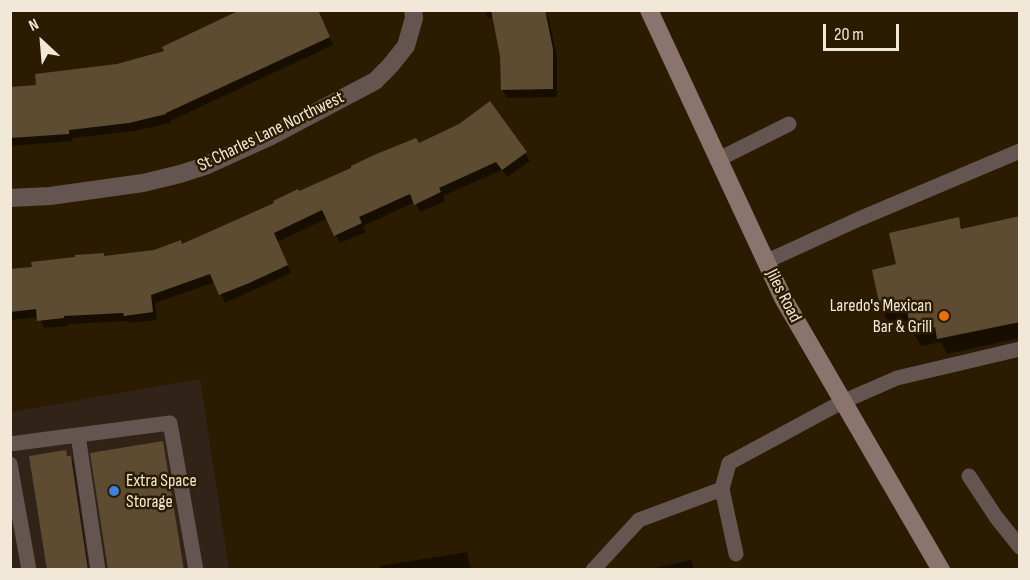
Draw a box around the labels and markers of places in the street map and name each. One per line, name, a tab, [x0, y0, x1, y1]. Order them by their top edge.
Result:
place label: Laredo's Mexican Bar & Grill	[830, 295, 932, 338]
marker: Laredo's Mexican Bar & Grill	[937, 309, 951, 323]
place label: Extra Space Storage	[126, 470, 197, 512]
marker: Extra Space Storage	[107, 484, 121, 498]

